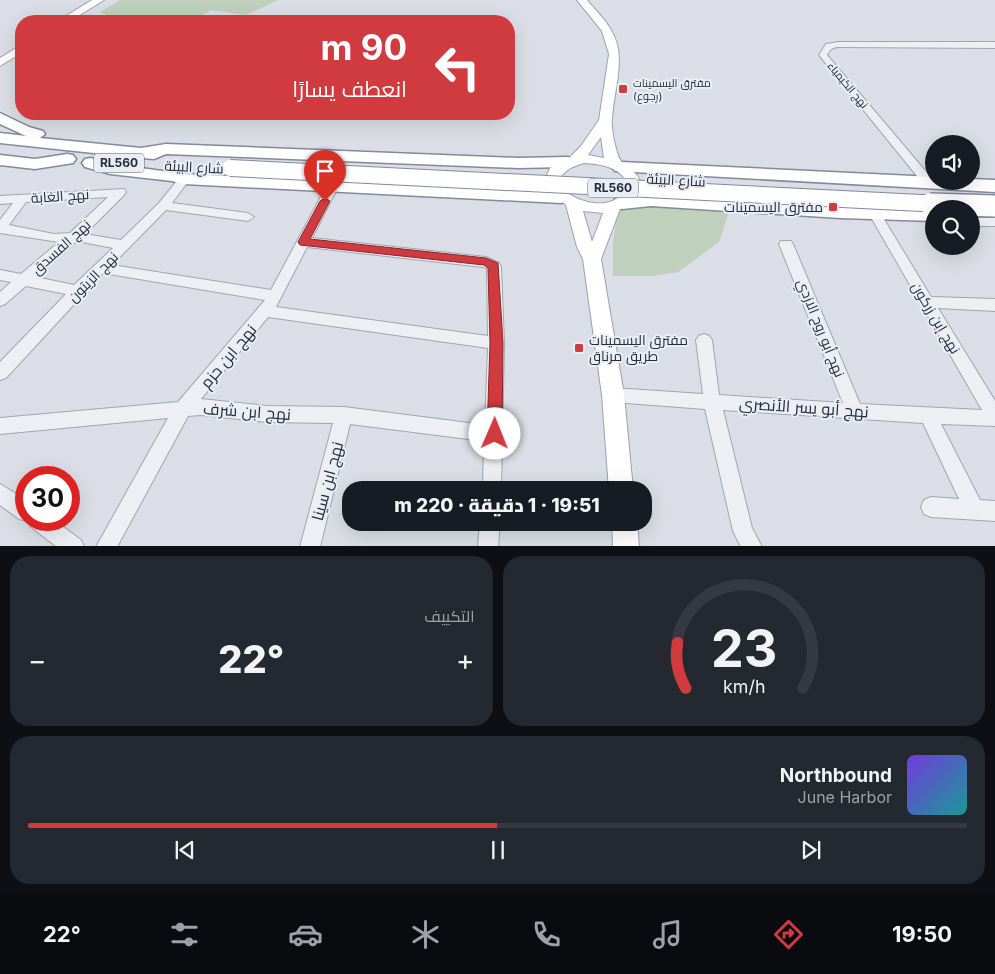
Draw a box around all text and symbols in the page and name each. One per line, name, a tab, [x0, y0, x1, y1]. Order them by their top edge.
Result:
text: 90 m	[320, 26, 407, 68]
icon: left	[425, 35, 490, 100]
street label: نهج الكيمياء	[824, 59, 872, 112]
text: انعطف يسارًا	[292, 76, 407, 102]
place label: مفترق اليسمينات (رجوع)	[633, 76, 711, 104]
marker: مفترق اليسمينات (رجوع)	[617, 83, 629, 95]
map controls	[925, 135, 980, 255]
button: sound	[925, 135, 980, 190]
pin	[304, 150, 346, 201]
road number: RL560	[94, 154, 144, 172]
street label: شارع البيئة	[164, 156, 224, 178]
icon: arrive	[311, 157, 339, 185]
street label: شارع البيئة	[646, 169, 706, 191]
road number: RL560	[588, 178, 638, 198]
street label: نهج الغابة	[30, 185, 90, 207]
place label: مفترق اليسمينات	[724, 198, 823, 216]
button: search	[925, 200, 980, 255]
marker: مفترق اليسمينات	[827, 201, 839, 213]
street label: نهج الفسدق	[28, 216, 94, 278]
street label: نهج الزيتون	[64, 248, 122, 306]
street label: نهج أبو روح الازدي	[790, 276, 849, 381]
street label: نهج إبن زركون	[908, 279, 964, 357]
street label: نهج ابن حزم	[195, 320, 262, 393]
place label: مفترق اليسمينات طريق مرناق	[589, 331, 688, 365]
marker: مفترق اليسمينات طريق مرناق	[573, 342, 585, 354]
street label: نهج أبو يسر الأنصري	[738, 392, 869, 425]
street label: نهج ابن شرف	[202, 398, 292, 426]
position arrow	[468, 407, 520, 459]
street label: نهج ابن سينا	[307, 439, 349, 523]
speed limit sign: 30	[15, 466, 80, 531]
text: 19:51 · 1 دقيقة · 220 m	[394, 494, 600, 517]
text: التكييف	[424, 606, 475, 626]
text: 23	[711, 617, 777, 680]
text: 22°	[218, 636, 284, 682]
text: −	[28, 643, 47, 677]
text: +	[456, 643, 474, 677]
text: km/h	[723, 676, 765, 697]
text: Northbound	[780, 764, 892, 787]
text: June Harbor	[798, 787, 892, 807]
icon: previous	[171, 836, 199, 864]
icon: pause	[484, 836, 512, 864]
icon: next	[797, 836, 825, 864]
icon: filters	[167, 917, 202, 952]
icon: car	[288, 917, 323, 952]
icon: climate	[408, 917, 443, 952]
icon: phone	[529, 917, 564, 952]
icon: music	[650, 917, 685, 952]
icon: directions	[771, 917, 806, 952]
text: 22°	[43, 921, 81, 947]
text: 19:50	[892, 921, 952, 947]

